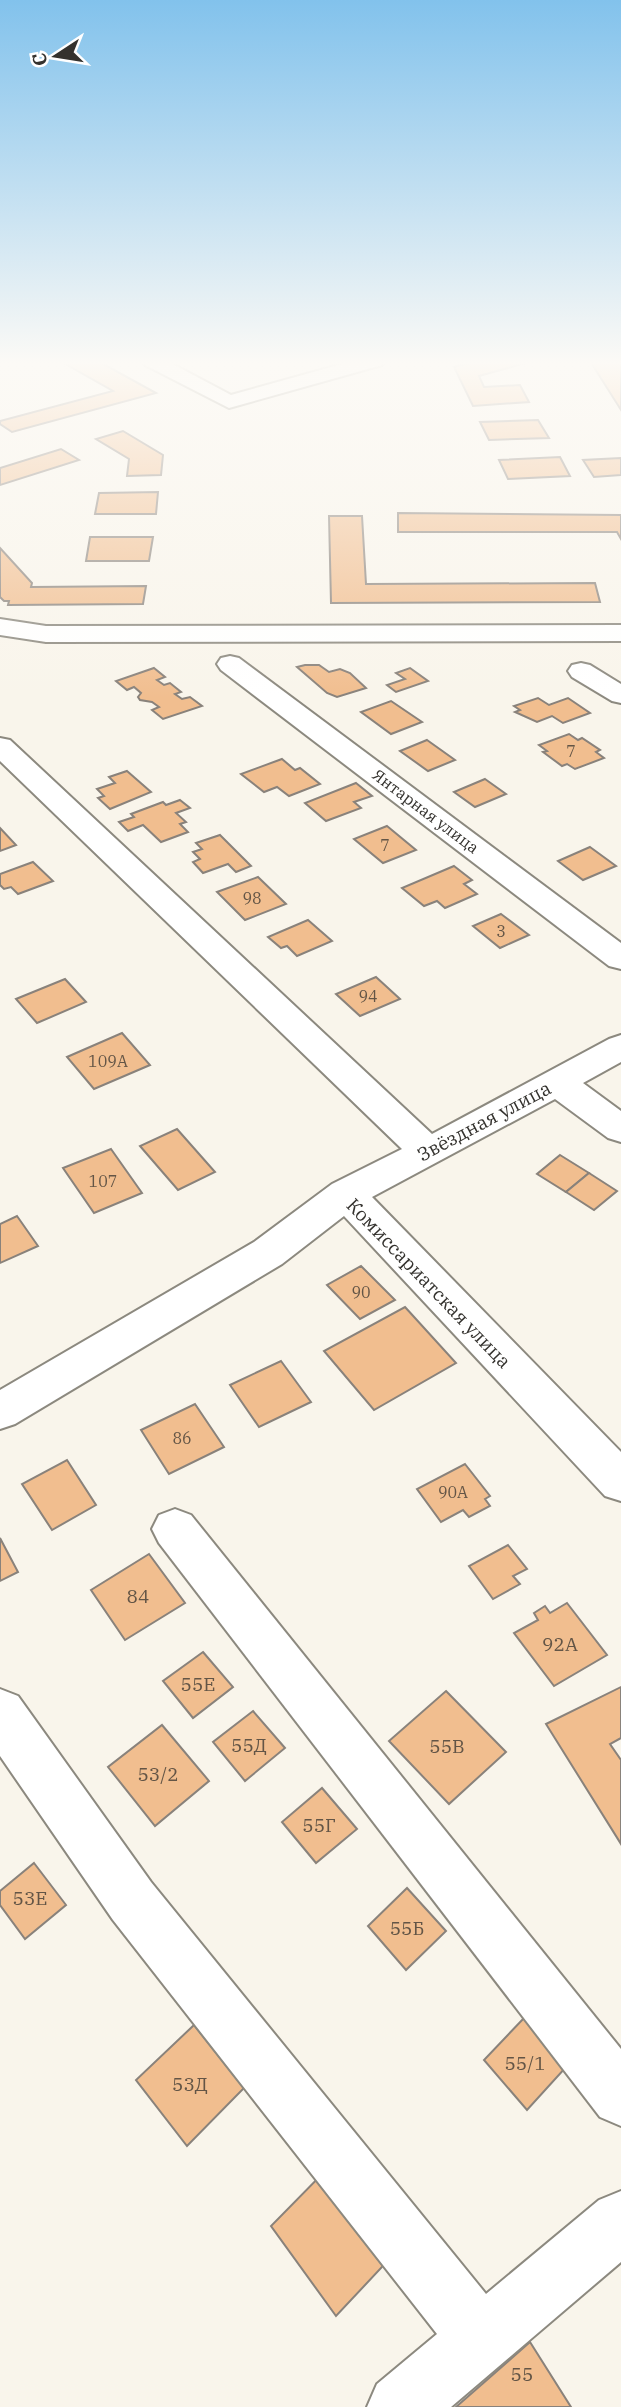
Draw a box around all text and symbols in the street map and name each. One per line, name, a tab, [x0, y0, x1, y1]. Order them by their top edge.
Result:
north arrow	[21, 21, 91, 91]
text: С	[26, 51, 52, 68]
house number: 7	[566, 741, 576, 761]
street label: Янтарная улица	[369, 765, 483, 858]
house number: 7	[380, 835, 390, 855]
house number: 98	[242, 888, 262, 908]
house number: 3	[496, 921, 506, 941]
house number: 94	[358, 986, 378, 1006]
house number: 109А	[88, 1051, 128, 1071]
street label: Звёздная улица	[413, 1076, 555, 1166]
house number: 107	[89, 1171, 117, 1191]
street label: Комиссариатская улица	[342, 1193, 516, 1373]
house number: 90	[351, 1282, 371, 1302]
house number: 86	[172, 1428, 192, 1448]
house number: 90А	[438, 1482, 468, 1502]
house number: 84	[127, 1584, 149, 1608]
house number: 92А	[542, 1632, 578, 1656]
house number: 55Е	[181, 1672, 215, 1696]
house number: 55Д	[231, 1733, 267, 1757]
house number: 55В	[429, 1734, 465, 1758]
house number: 53/2	[137, 1762, 179, 1786]
house number: 55Г	[302, 1813, 336, 1837]
house number: 53Е	[13, 1886, 47, 1910]
house number: 55Б	[390, 1916, 424, 1940]
house number: 55/1	[504, 2051, 546, 2075]
house number: 53Д	[172, 2072, 208, 2096]
house number: 55	[511, 2362, 533, 2386]

